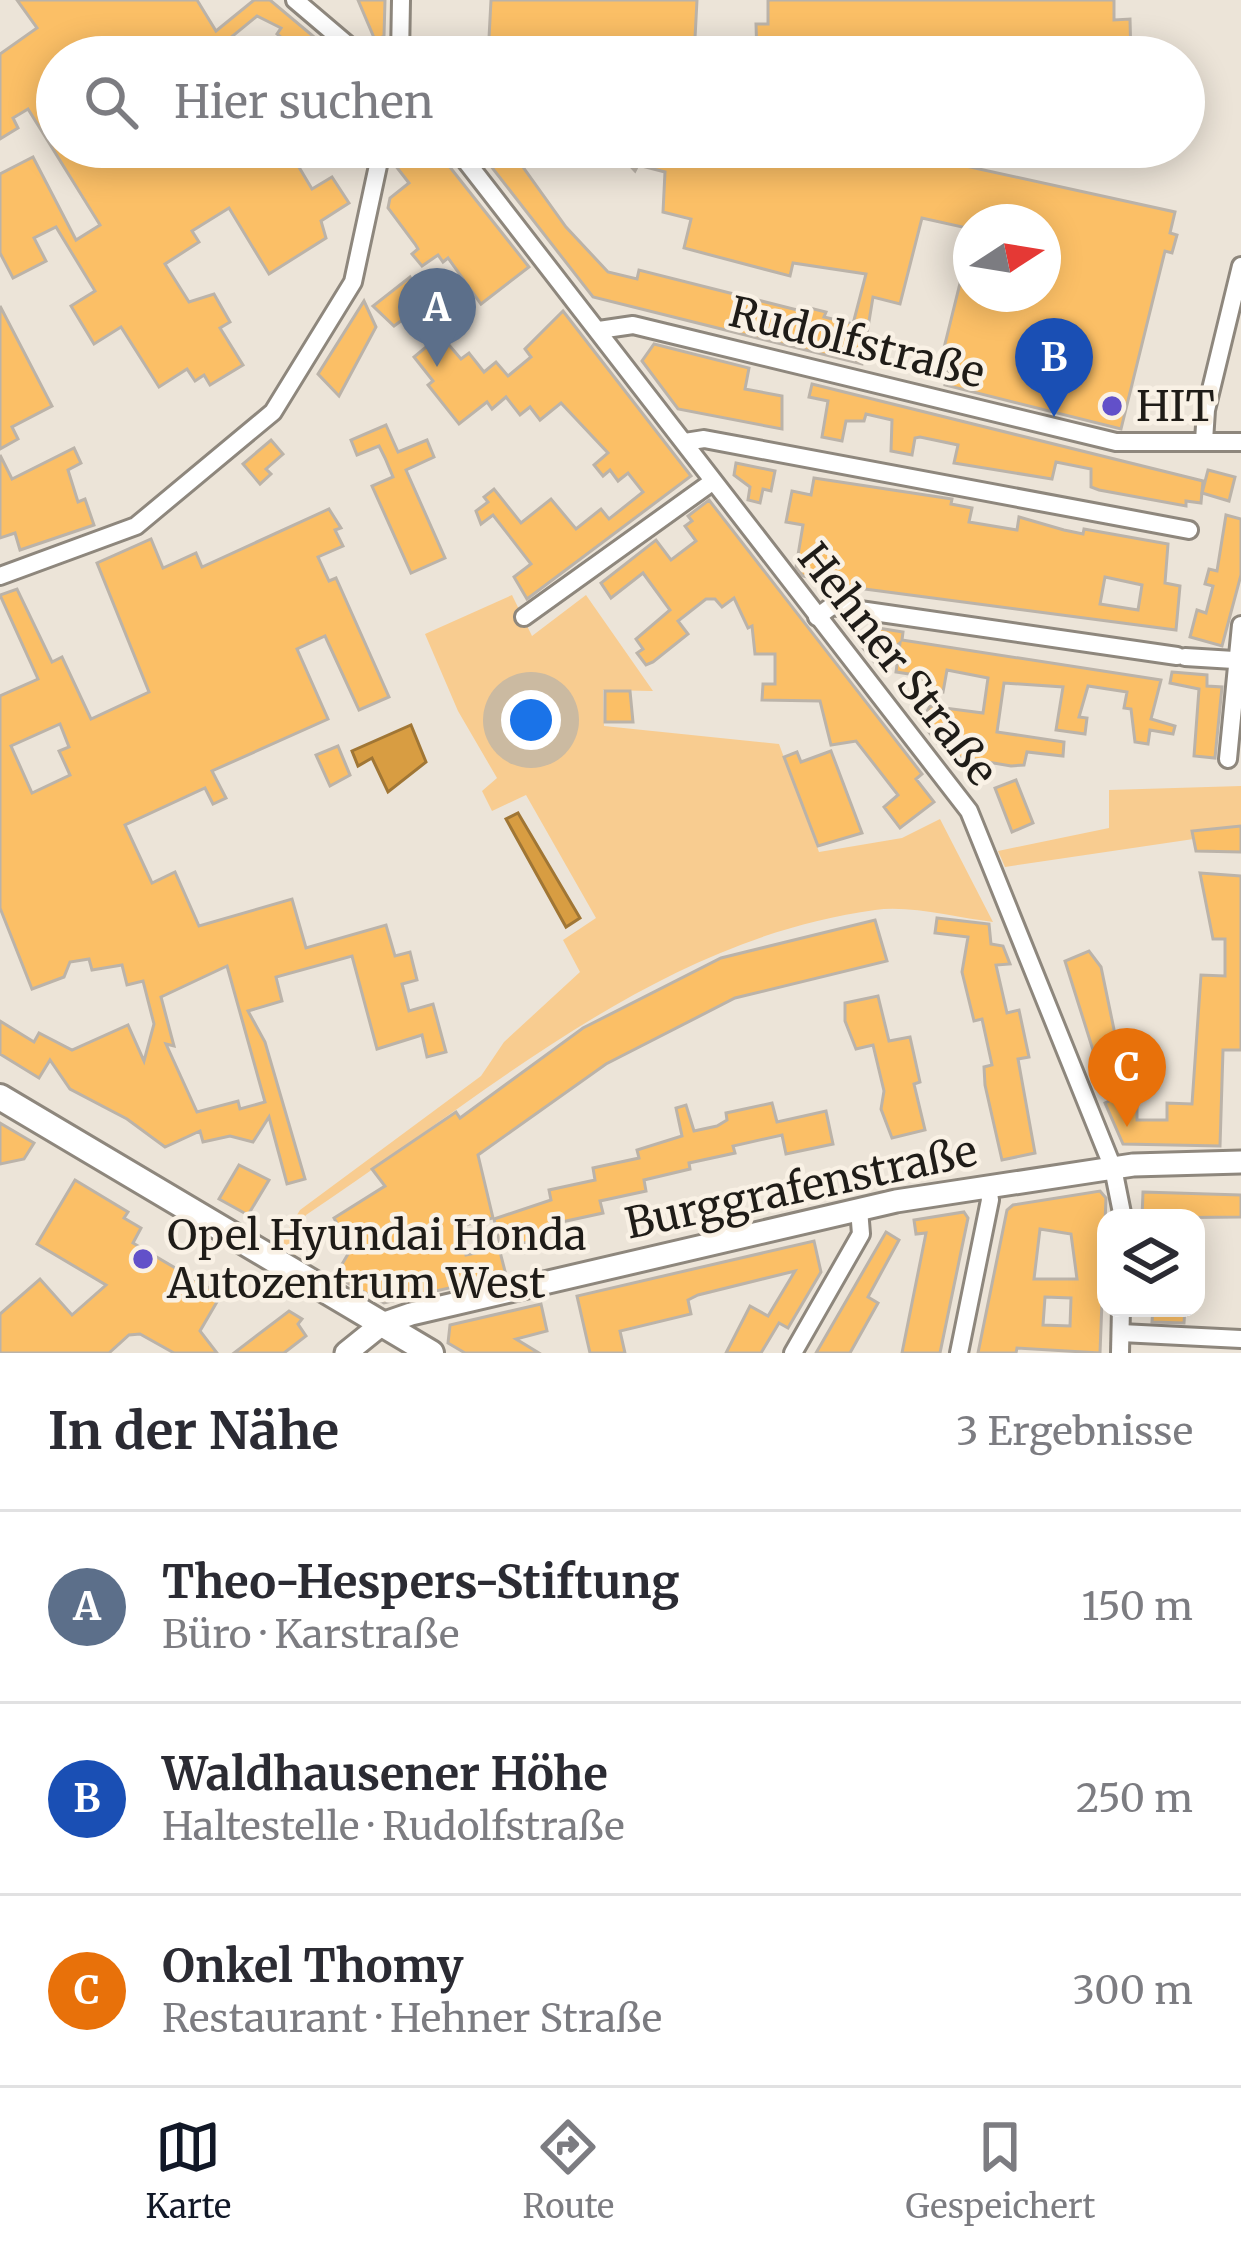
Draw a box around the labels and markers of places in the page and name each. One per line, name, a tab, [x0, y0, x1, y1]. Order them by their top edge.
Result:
pin: A	[398, 268, 476, 367]
pin: B	[1015, 318, 1093, 417]
place label: HIT	[1136, 380, 1215, 432]
marker: HIT	[1099, 393, 1125, 419]
pin: C	[1088, 1028, 1166, 1127]
place label: Opel Hyundai Honda Autozentrum West	[166, 1209, 587, 1309]
marker: Opel Hyundai Honda Autozentrum West	[130, 1246, 156, 1272]

